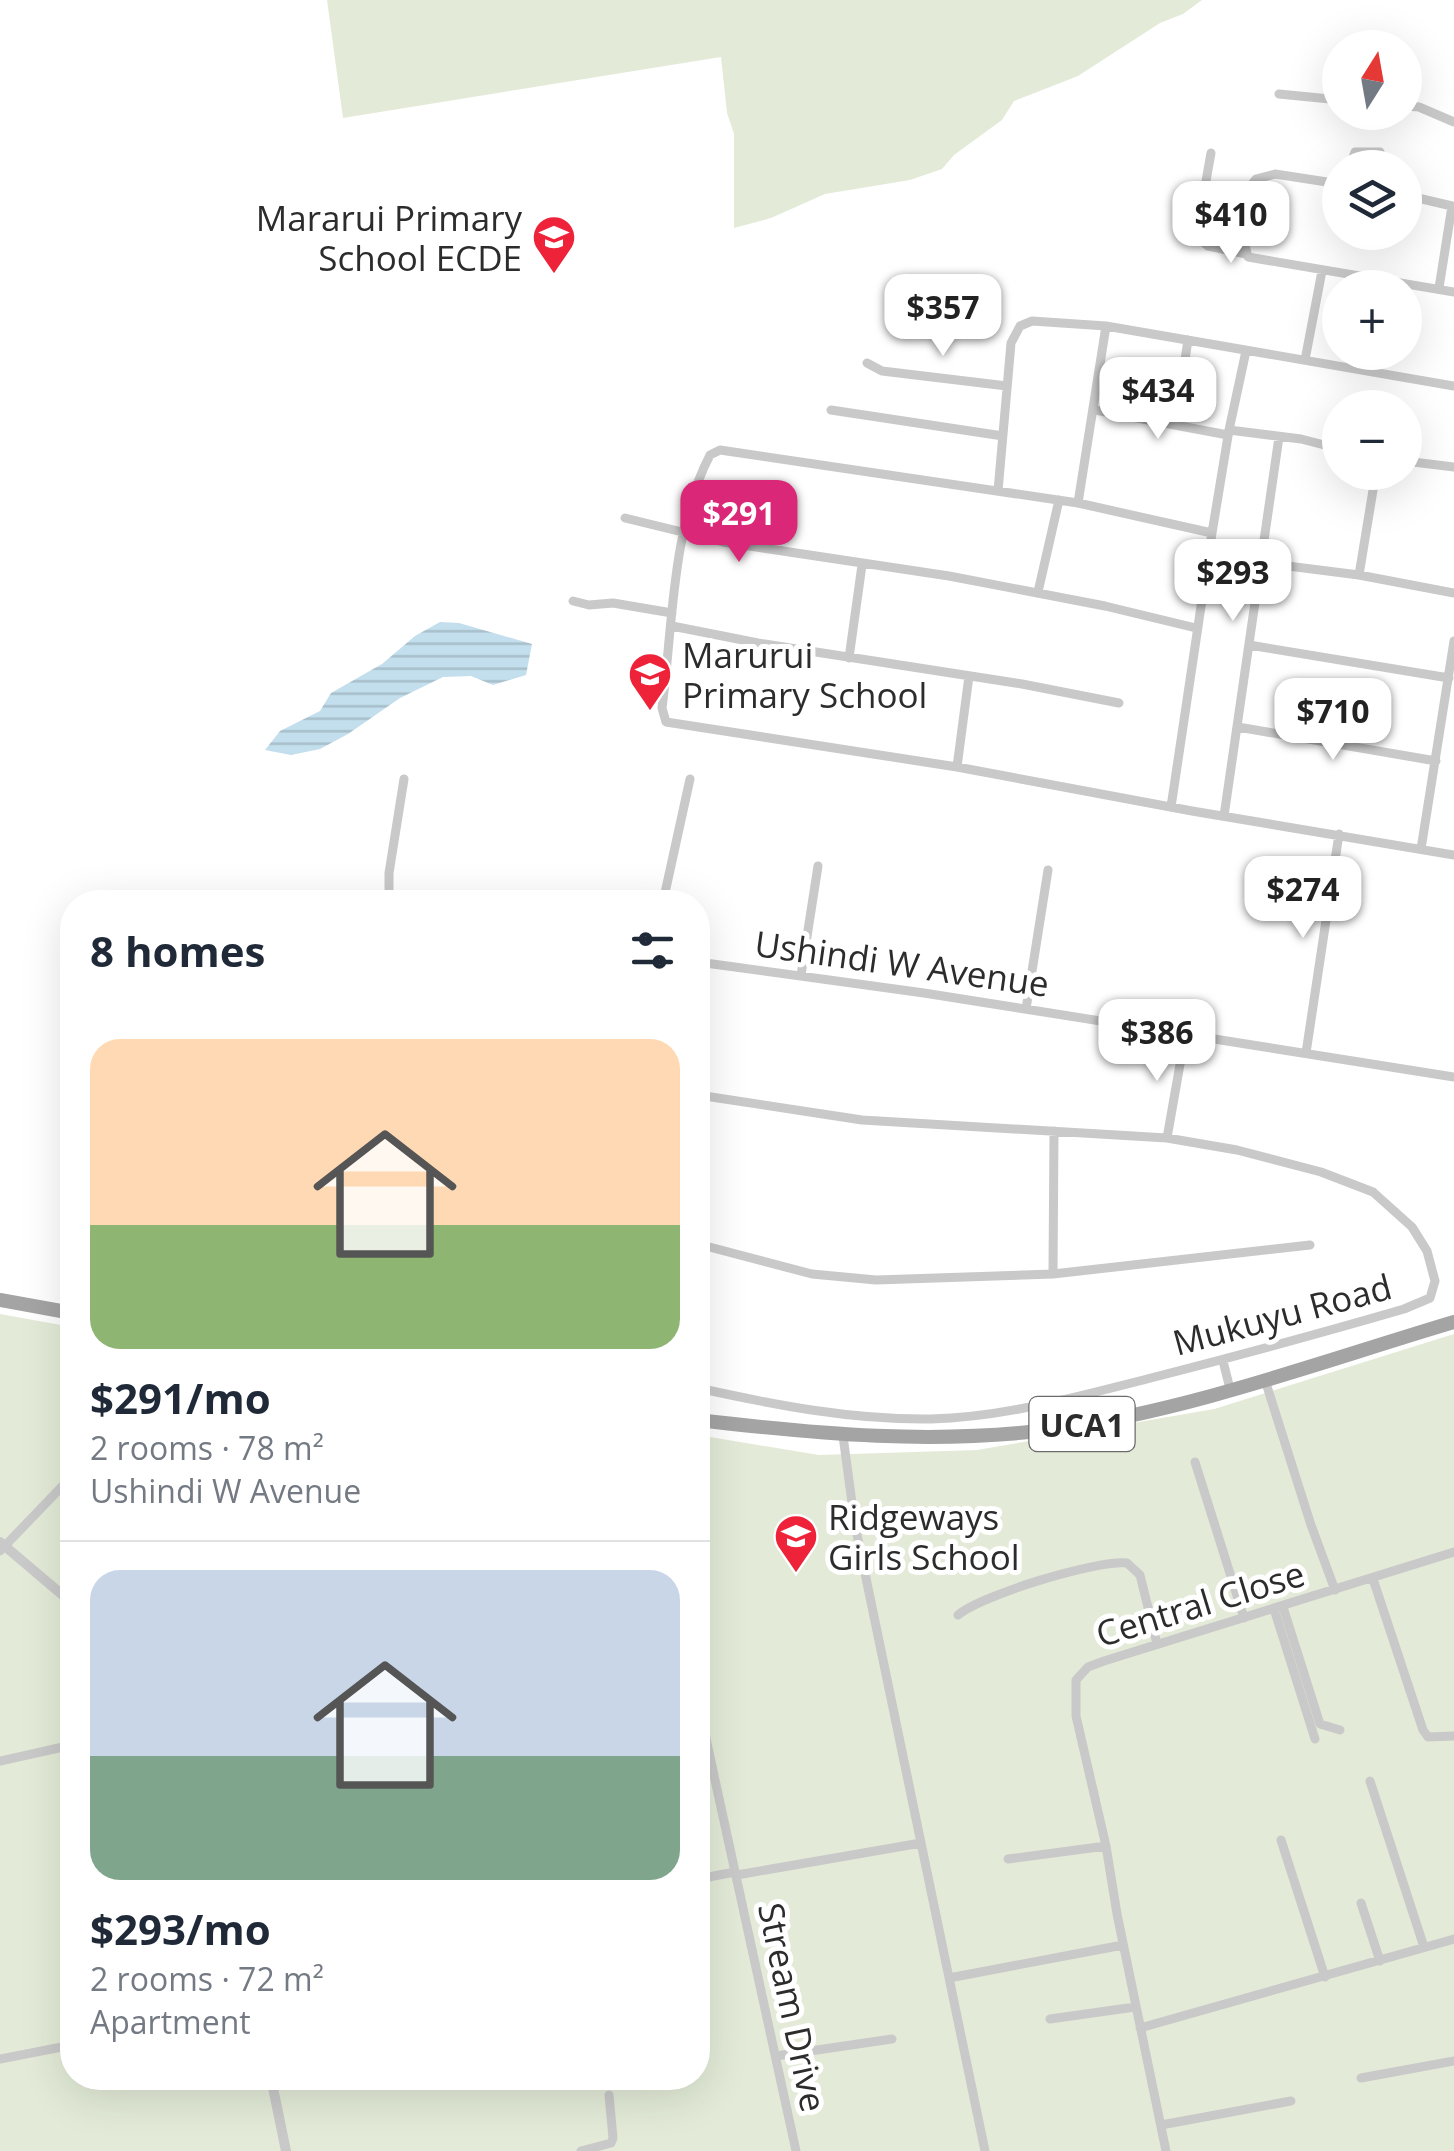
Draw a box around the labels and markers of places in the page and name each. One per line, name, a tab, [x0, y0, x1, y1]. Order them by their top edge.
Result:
pin: $410	[1172, 181, 1290, 266]
place label: Mararui Primary School ECDE	[256, 194, 522, 281]
school or university icon: Mararui Primary School ECDE	[531, 214, 577, 275]
pin: $357	[884, 274, 1002, 359]
pin: $434	[1099, 357, 1217, 442]
pin: $291	[680, 480, 798, 565]
pin: $293	[1174, 539, 1292, 624]
place label: Marurui Primary School	[682, 631, 927, 718]
school or university icon: Marurui Primary School	[627, 651, 673, 712]
pin: $710	[1274, 678, 1392, 763]
pin: $274	[1244, 856, 1362, 941]
pin: $386	[1098, 999, 1216, 1084]
place label: Ridgeways Girls School	[828, 1493, 1020, 1580]
school or university icon: Ridgeways Girls School	[773, 1513, 819, 1574]

